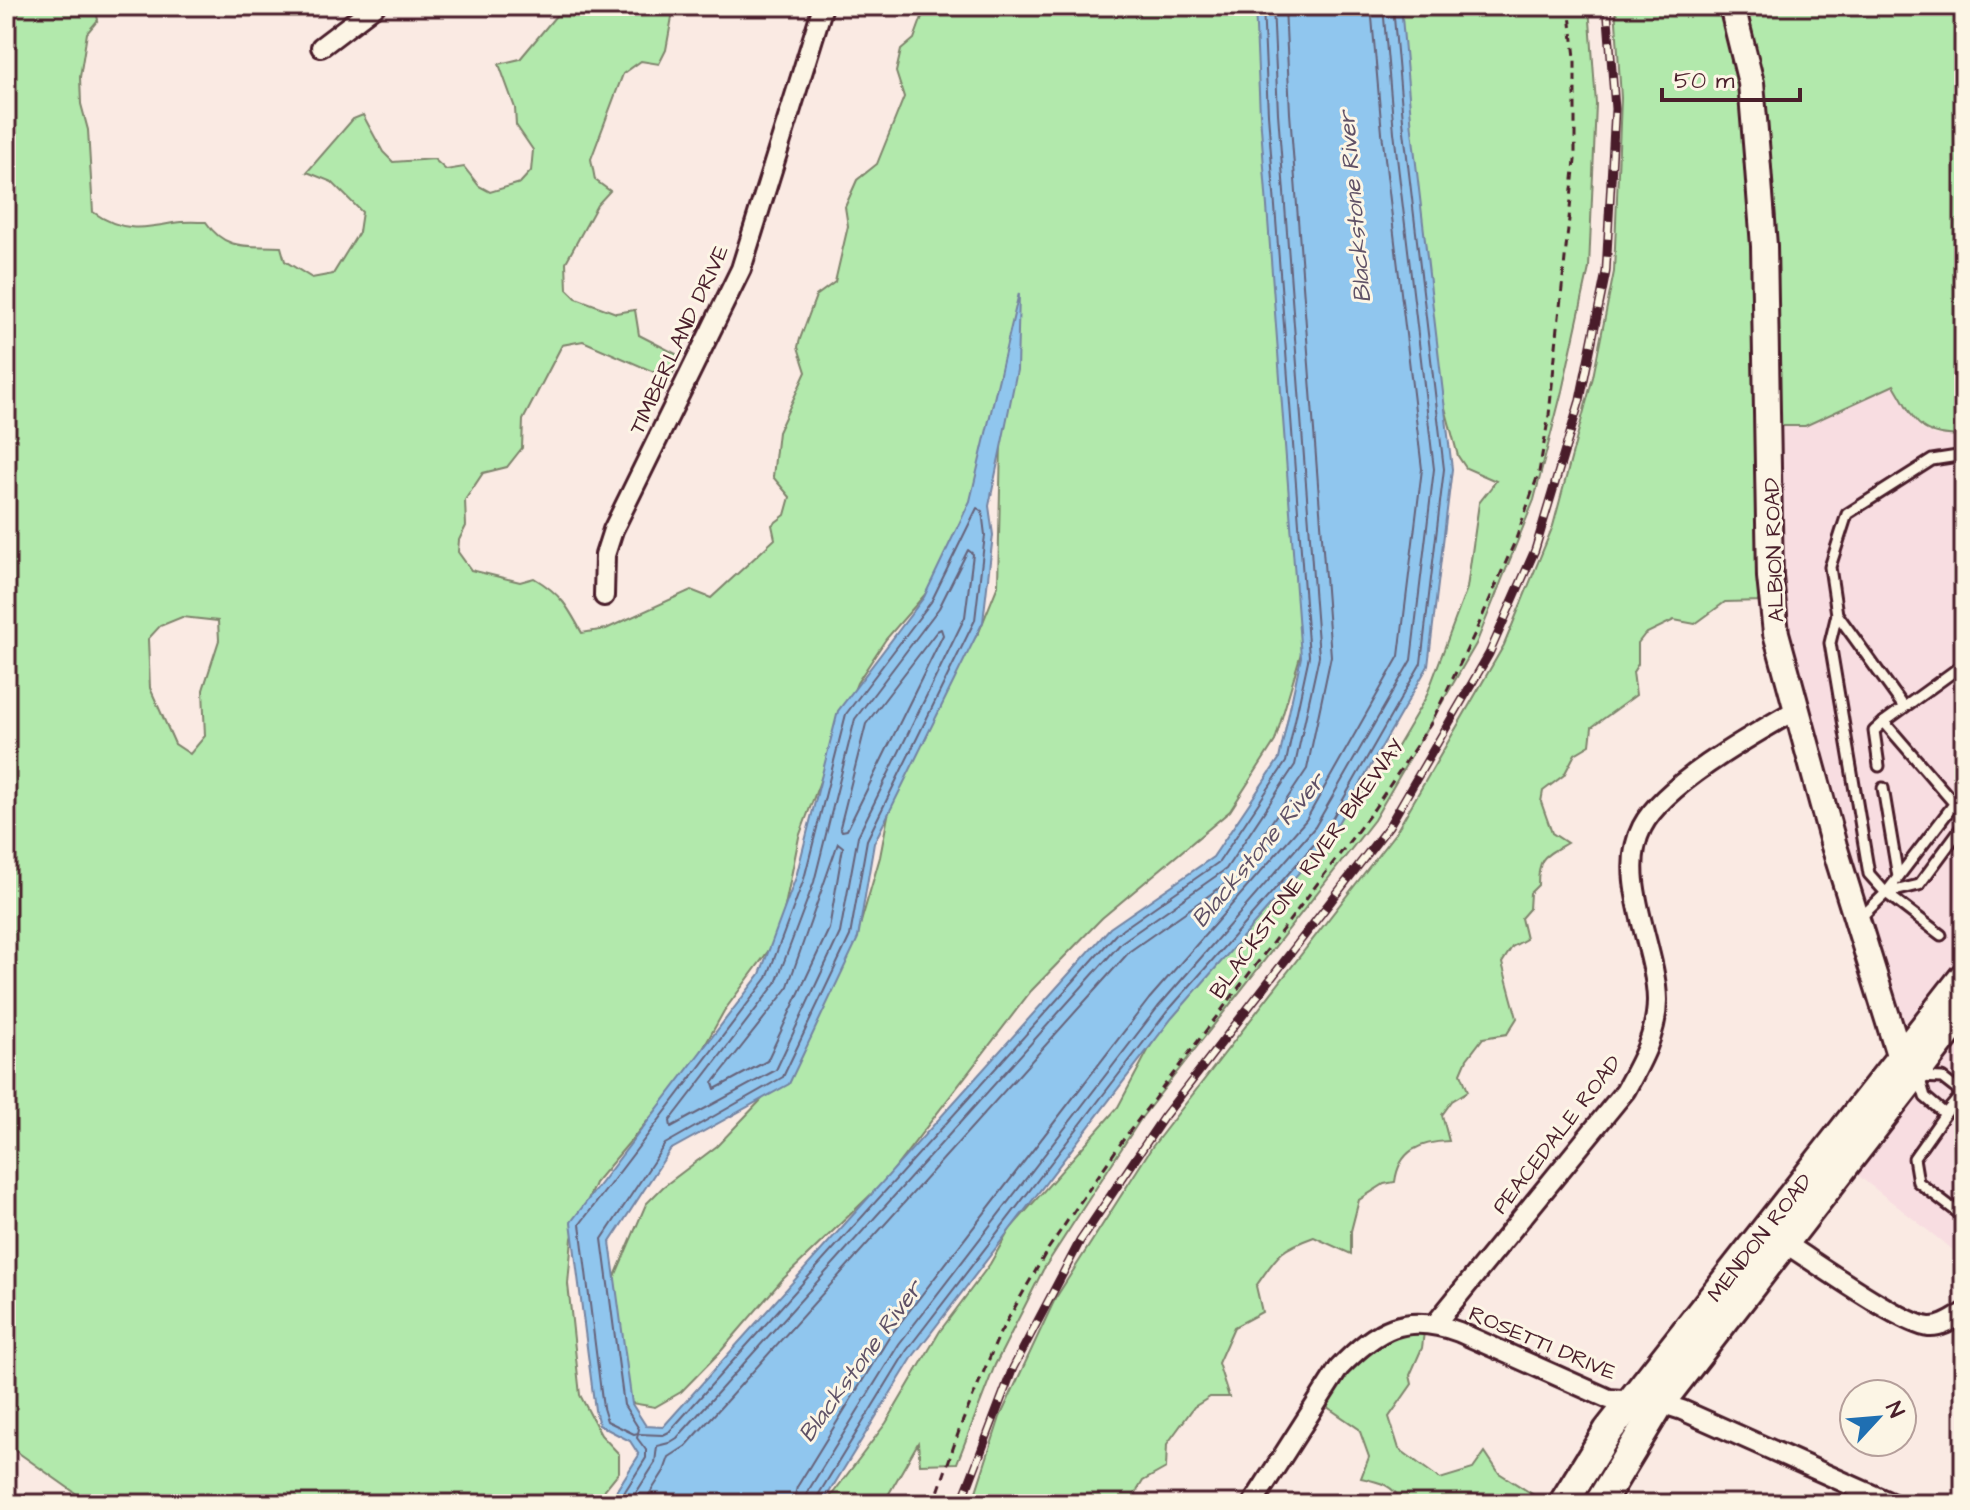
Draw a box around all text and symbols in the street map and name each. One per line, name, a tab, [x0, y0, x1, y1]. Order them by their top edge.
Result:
scale bar	[1662, 52, 1800, 102]
text: 50 m	[1674, 64, 1735, 98]
water label: Blackstone River	[1329, 107, 1380, 304]
street label: TIMBERLAND DRIVE	[622, 240, 737, 439]
street label: ALBION ROAD	[1756, 477, 1793, 623]
street label: BLACKSTONE RIVER BIKEWAY	[1202, 732, 1412, 1005]
water label: Blackstone River	[1184, 764, 1335, 935]
street label: PEACEDALE ROAD	[1485, 1049, 1629, 1221]
street label: MENDON ROAD	[1700, 1167, 1820, 1309]
water label: Blackstone River	[791, 1272, 933, 1449]
street label: ROSETTI DRIVE	[1464, 1298, 1621, 1388]
north arrow	[1838, 1378, 1918, 1458]
text: N	[1878, 1397, 1912, 1423]

